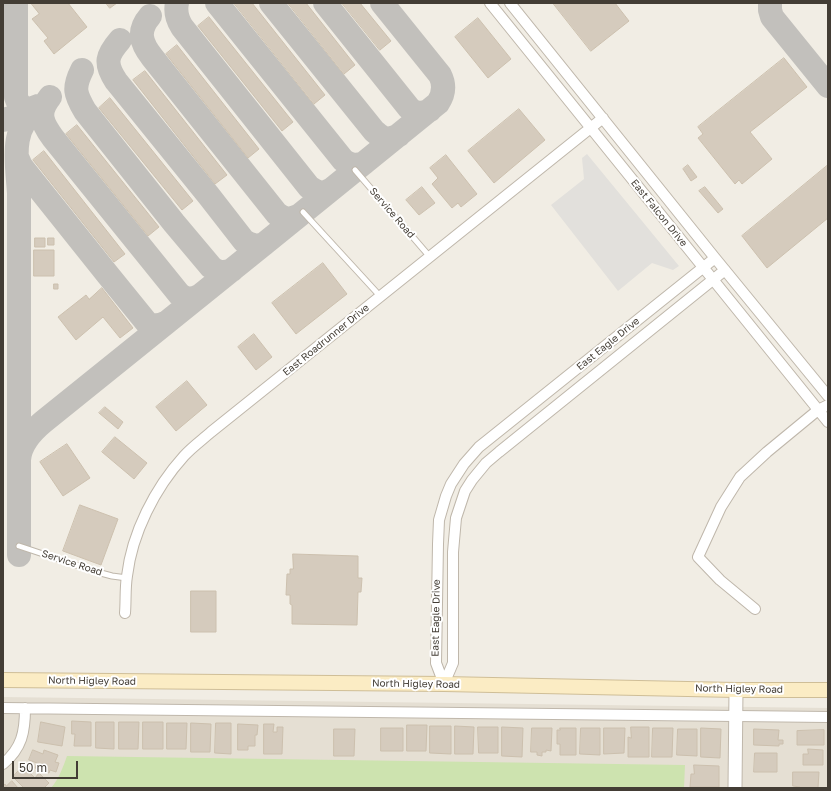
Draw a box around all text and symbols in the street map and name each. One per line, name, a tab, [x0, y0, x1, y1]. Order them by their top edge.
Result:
street label: East Falcon Drive	[628, 177, 690, 249]
street label: Service Road	[367, 185, 417, 241]
street label: East Roadrunner Drive	[281, 302, 371, 378]
street label: East Eagle Drive	[574, 315, 642, 373]
street label: Service Road	[40, 548, 104, 578]
street label: East Eagle Drive	[429, 579, 443, 657]
street label: North Higley Road	[48, 674, 136, 688]
street label: North Higley Road	[372, 677, 460, 691]
street label: North Higley Road	[695, 682, 783, 696]
scale bar	[14, 753, 80, 779]
text: 50 m	[19, 760, 47, 775]

